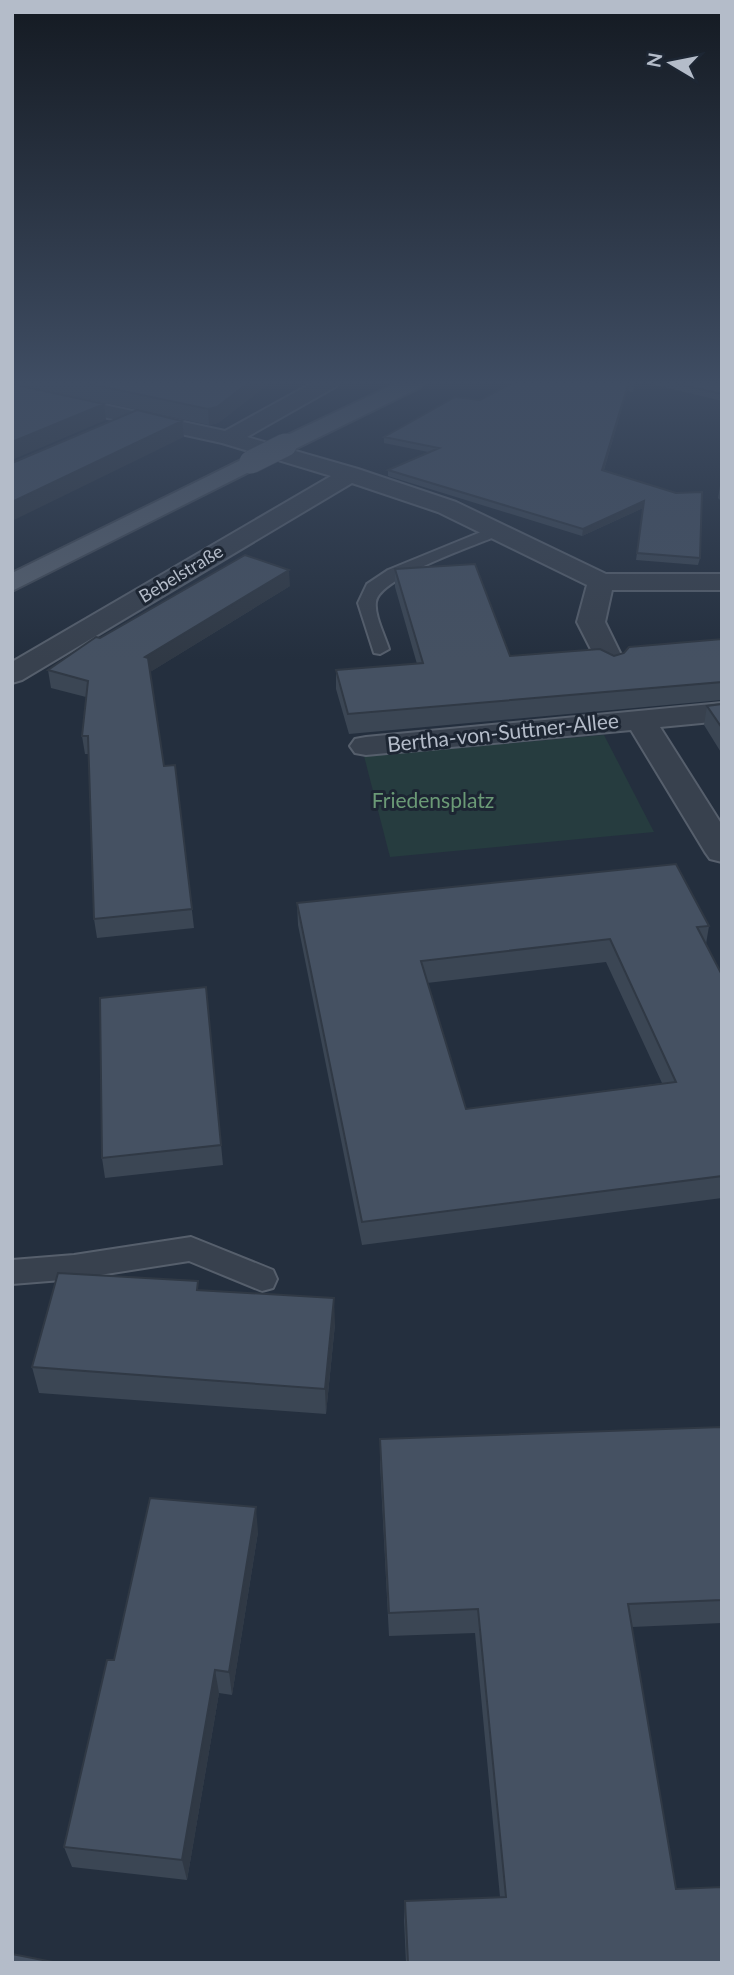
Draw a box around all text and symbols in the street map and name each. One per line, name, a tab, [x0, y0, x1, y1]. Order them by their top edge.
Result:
north arrow	[636, 28, 706, 98]
text: N	[641, 51, 666, 69]
street label: Bebelstraße	[134, 539, 227, 607]
street label: Bertha-von-Suttner-Allee	[386, 707, 620, 756]
park label: Friedensplatz	[372, 787, 494, 812]

